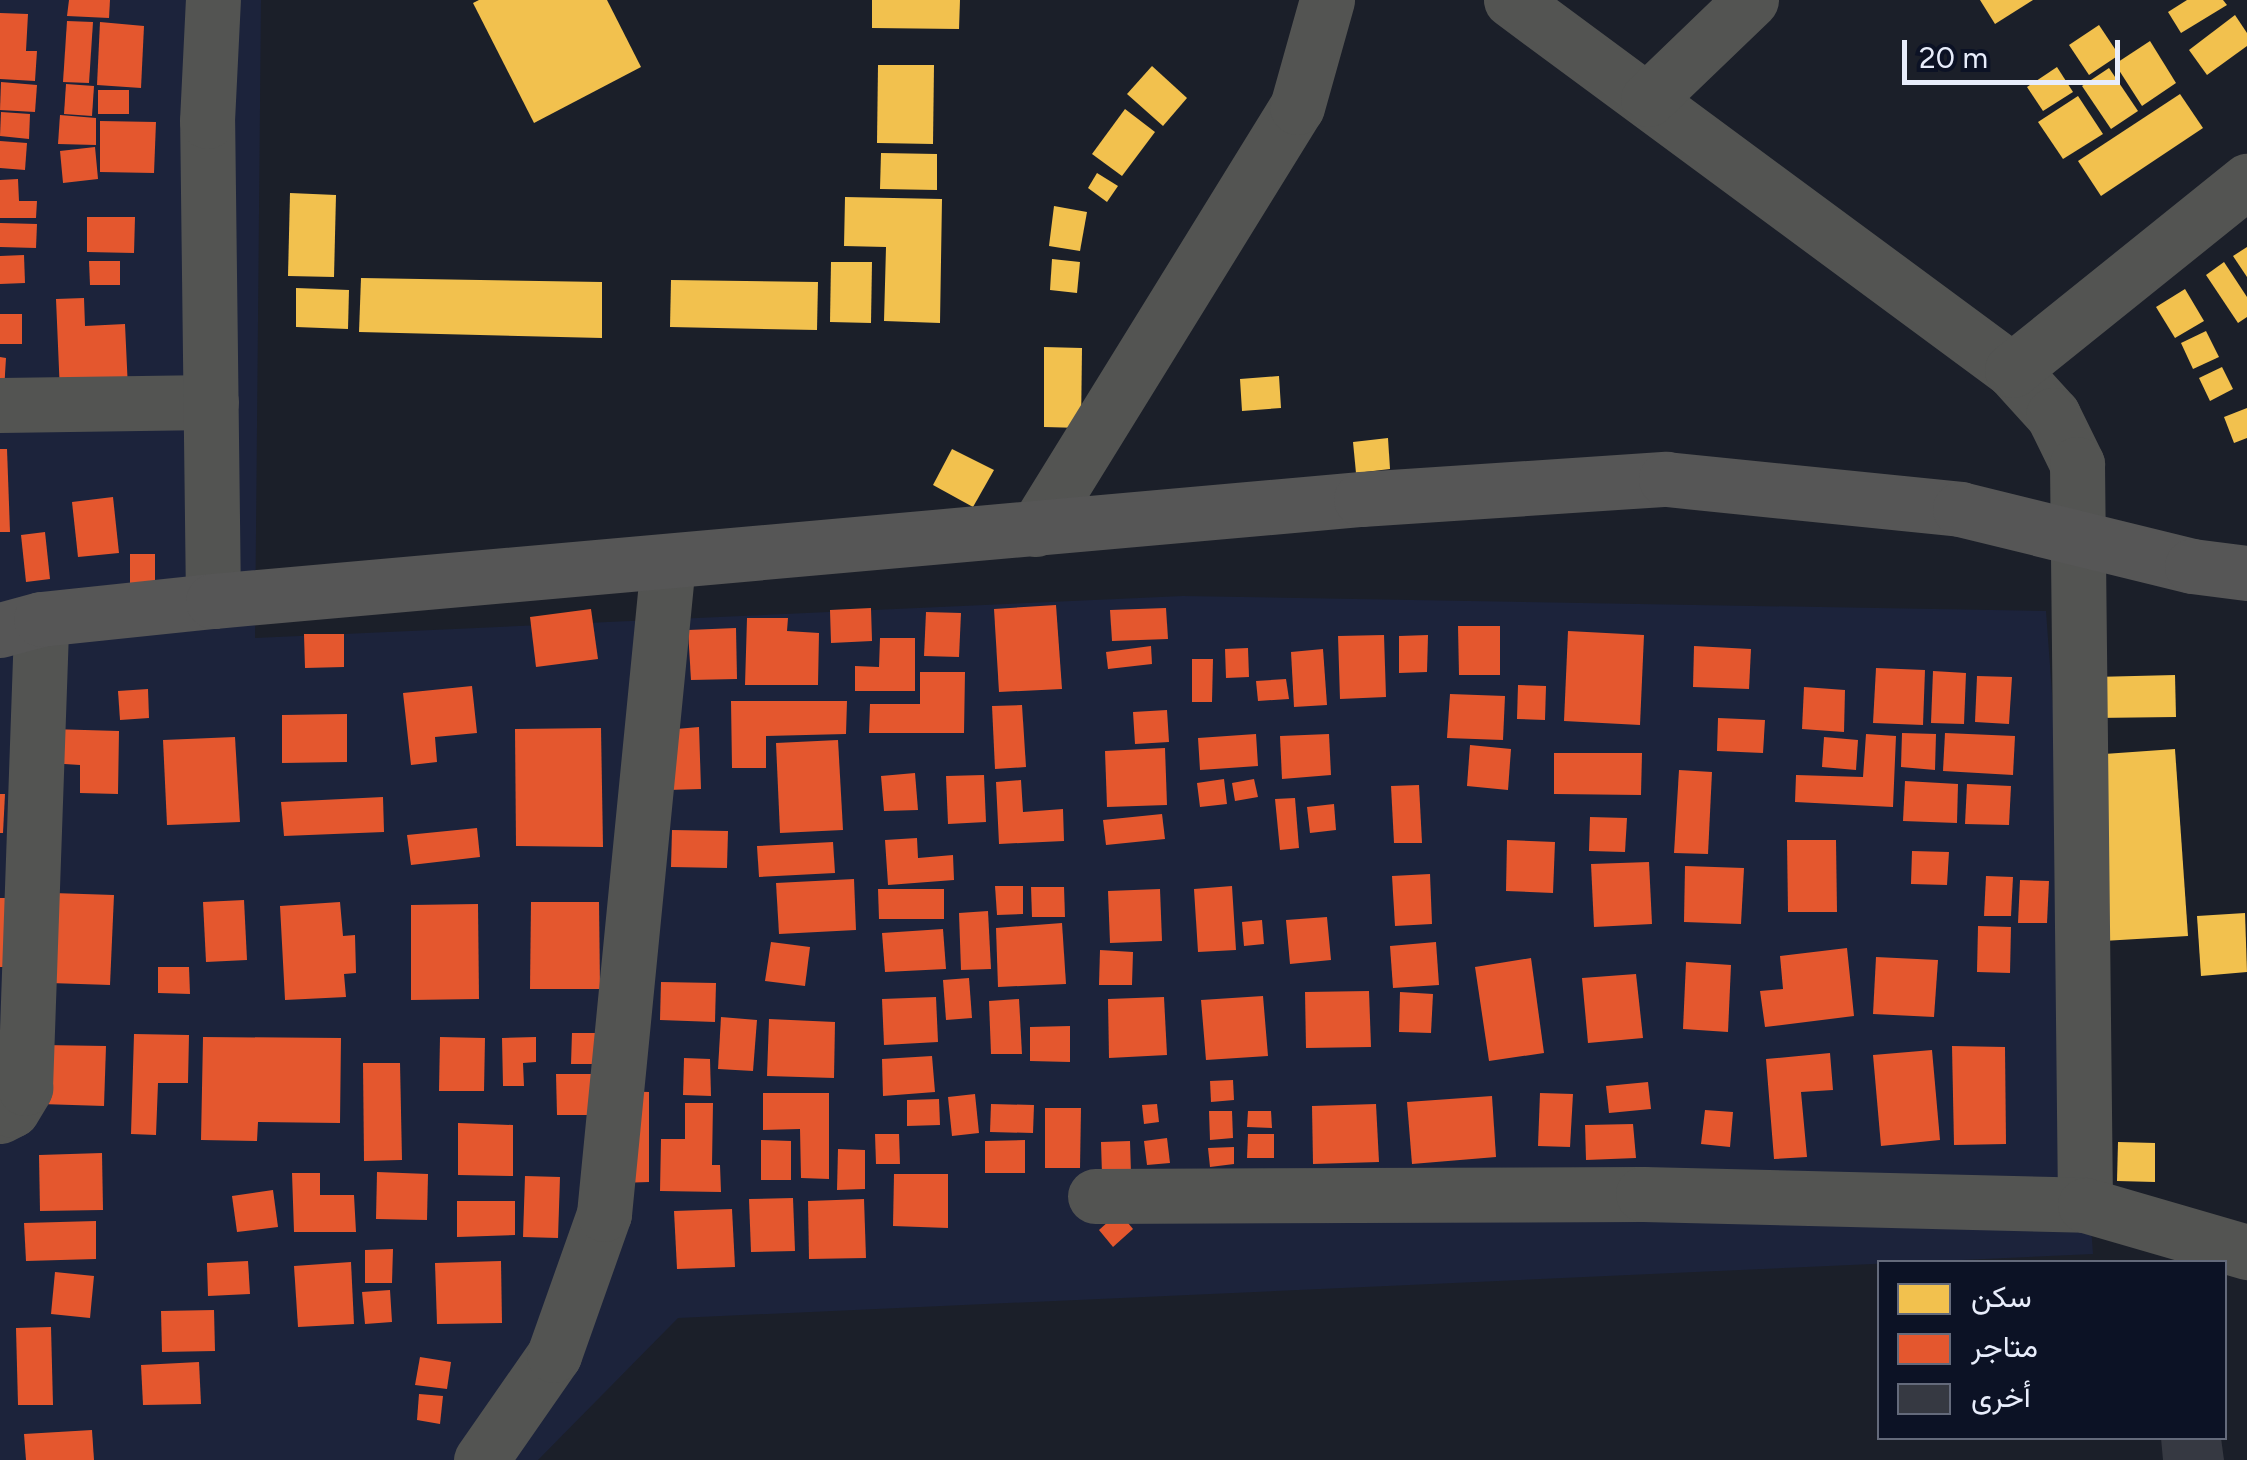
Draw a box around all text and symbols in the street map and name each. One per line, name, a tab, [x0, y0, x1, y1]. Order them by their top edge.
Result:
scale bar	[1907, 20, 2124, 82]
text: 20 m	[1919, 39, 1988, 76]
legend	[1877, 1260, 2227, 1440]
text: سكن	[1971, 1278, 2032, 1315]
text: متاجر	[1971, 1328, 2038, 1365]
text: أخرى	[1971, 1378, 2031, 1415]

